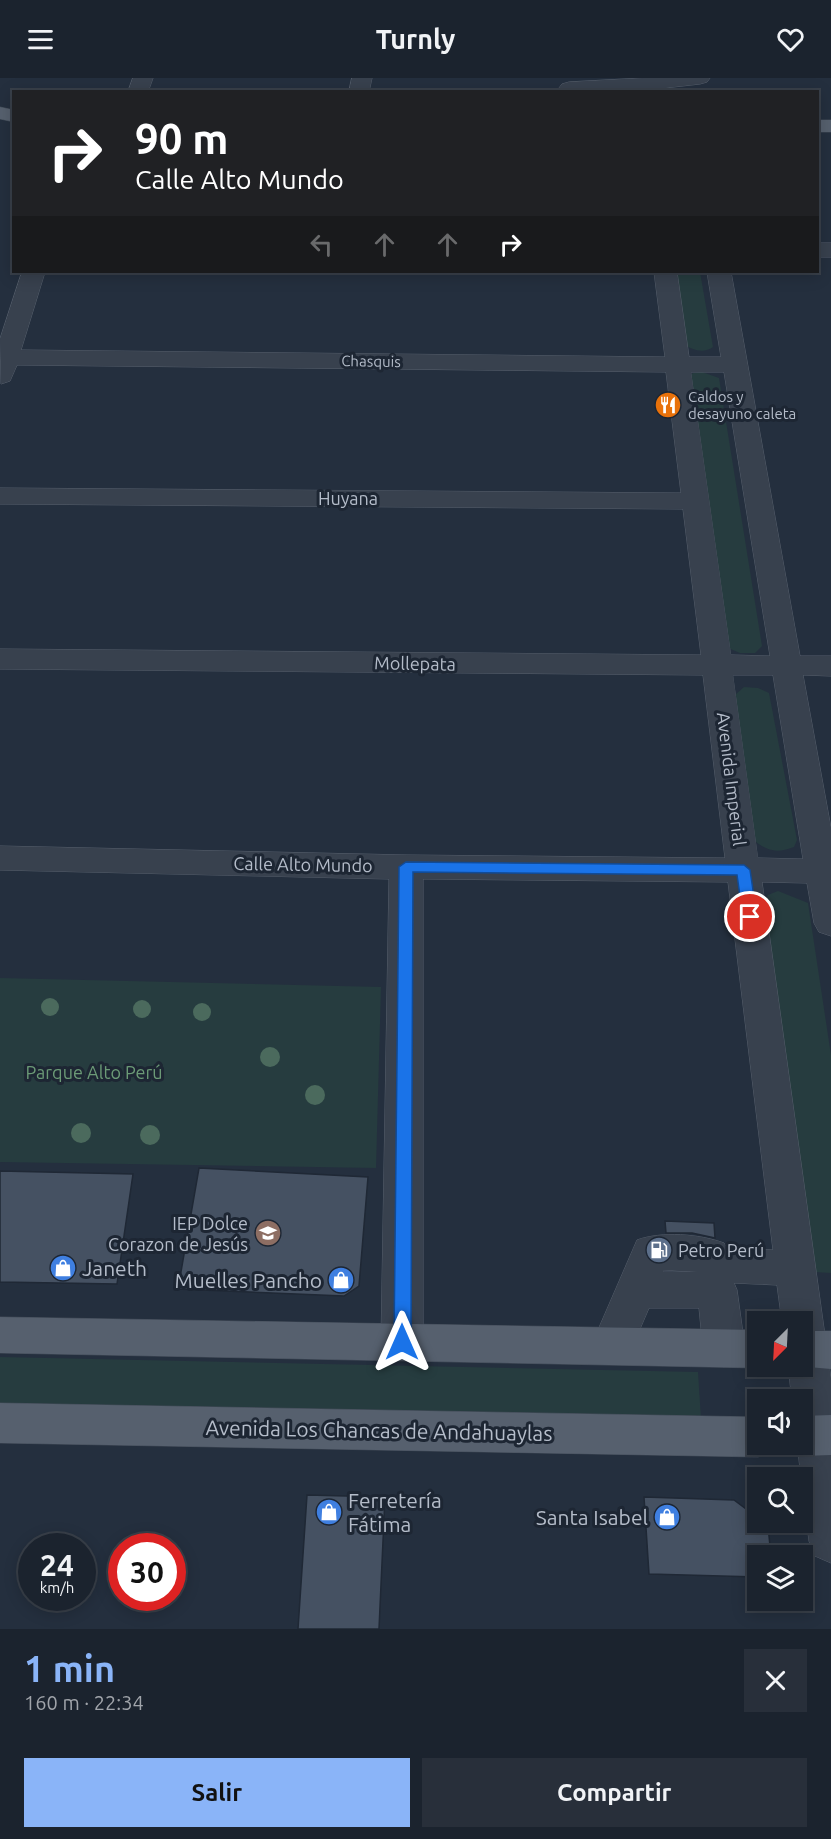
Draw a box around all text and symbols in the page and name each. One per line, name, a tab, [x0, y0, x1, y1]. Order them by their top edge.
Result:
icon: menu	[24, 23, 57, 56]
icon: heart	[774, 23, 807, 56]
text: Turnly	[376, 24, 455, 54]
icon: right	[36, 114, 114, 192]
text: 90 m	[135, 115, 229, 162]
text: Calle Alto Mundo	[135, 164, 344, 194]
icon: left	[305, 228, 338, 261]
icon: ahead	[368, 228, 401, 261]
icon: ahead	[431, 228, 464, 261]
icon: right	[494, 228, 527, 261]
street label: Chasquis	[341, 352, 401, 370]
place label: Caldos y desayuno caleta	[688, 388, 796, 422]
restaurant icon: Caldos y desayuno caleta	[653, 390, 683, 420]
street label: Huyana	[318, 488, 378, 508]
street label: Mollepata	[374, 652, 456, 674]
street label: Avenida Imperial	[714, 711, 750, 847]
street label: Calle Alto Mundo	[233, 853, 373, 875]
pin	[724, 891, 775, 942]
icon: arrive	[733, 900, 766, 933]
park label: Parque Alto Perú	[25, 1062, 163, 1082]
place label: IEP Dolce Corazon de Jesús	[108, 1213, 248, 1254]
school or university icon: IEP Dolce Corazon de Jesús	[253, 1218, 283, 1248]
fuel station icon: Petro Perú	[644, 1235, 674, 1265]
place label: Petro Perú	[678, 1240, 764, 1260]
shop icon: Janeth	[48, 1253, 78, 1283]
place label: Janeth	[82, 1256, 147, 1280]
shop icon: Muelles Pancho	[326, 1265, 356, 1295]
place label: Muelles Pancho	[174, 1268, 322, 1292]
position arrow	[370, 1310, 434, 1374]
north arrow	[747, 1311, 813, 1377]
map controls	[747, 1311, 813, 1611]
button: sound	[747, 1389, 813, 1455]
street label: Avenida Los Chancas de Andahuaylas	[205, 1415, 553, 1445]
button: search	[747, 1467, 813, 1533]
place label: Ferretería Fátima	[348, 1488, 442, 1536]
shop icon: Ferretería Fátima	[314, 1497, 344, 1527]
shop icon: Santa Isabel	[652, 1502, 682, 1532]
place label: Santa Isabel	[536, 1505, 648, 1529]
speed limit sign: 30	[108, 1533, 186, 1611]
button: layers	[747, 1545, 813, 1611]
text: 24	[40, 1548, 74, 1582]
text: km/h	[40, 1579, 74, 1596]
text: 1 min	[24, 1648, 115, 1689]
button: close	[744, 1649, 807, 1712]
text: 160 m · 22:34	[24, 1691, 144, 1714]
button: Salir	[24, 1758, 410, 1827]
button: Compartir	[422, 1758, 807, 1827]

